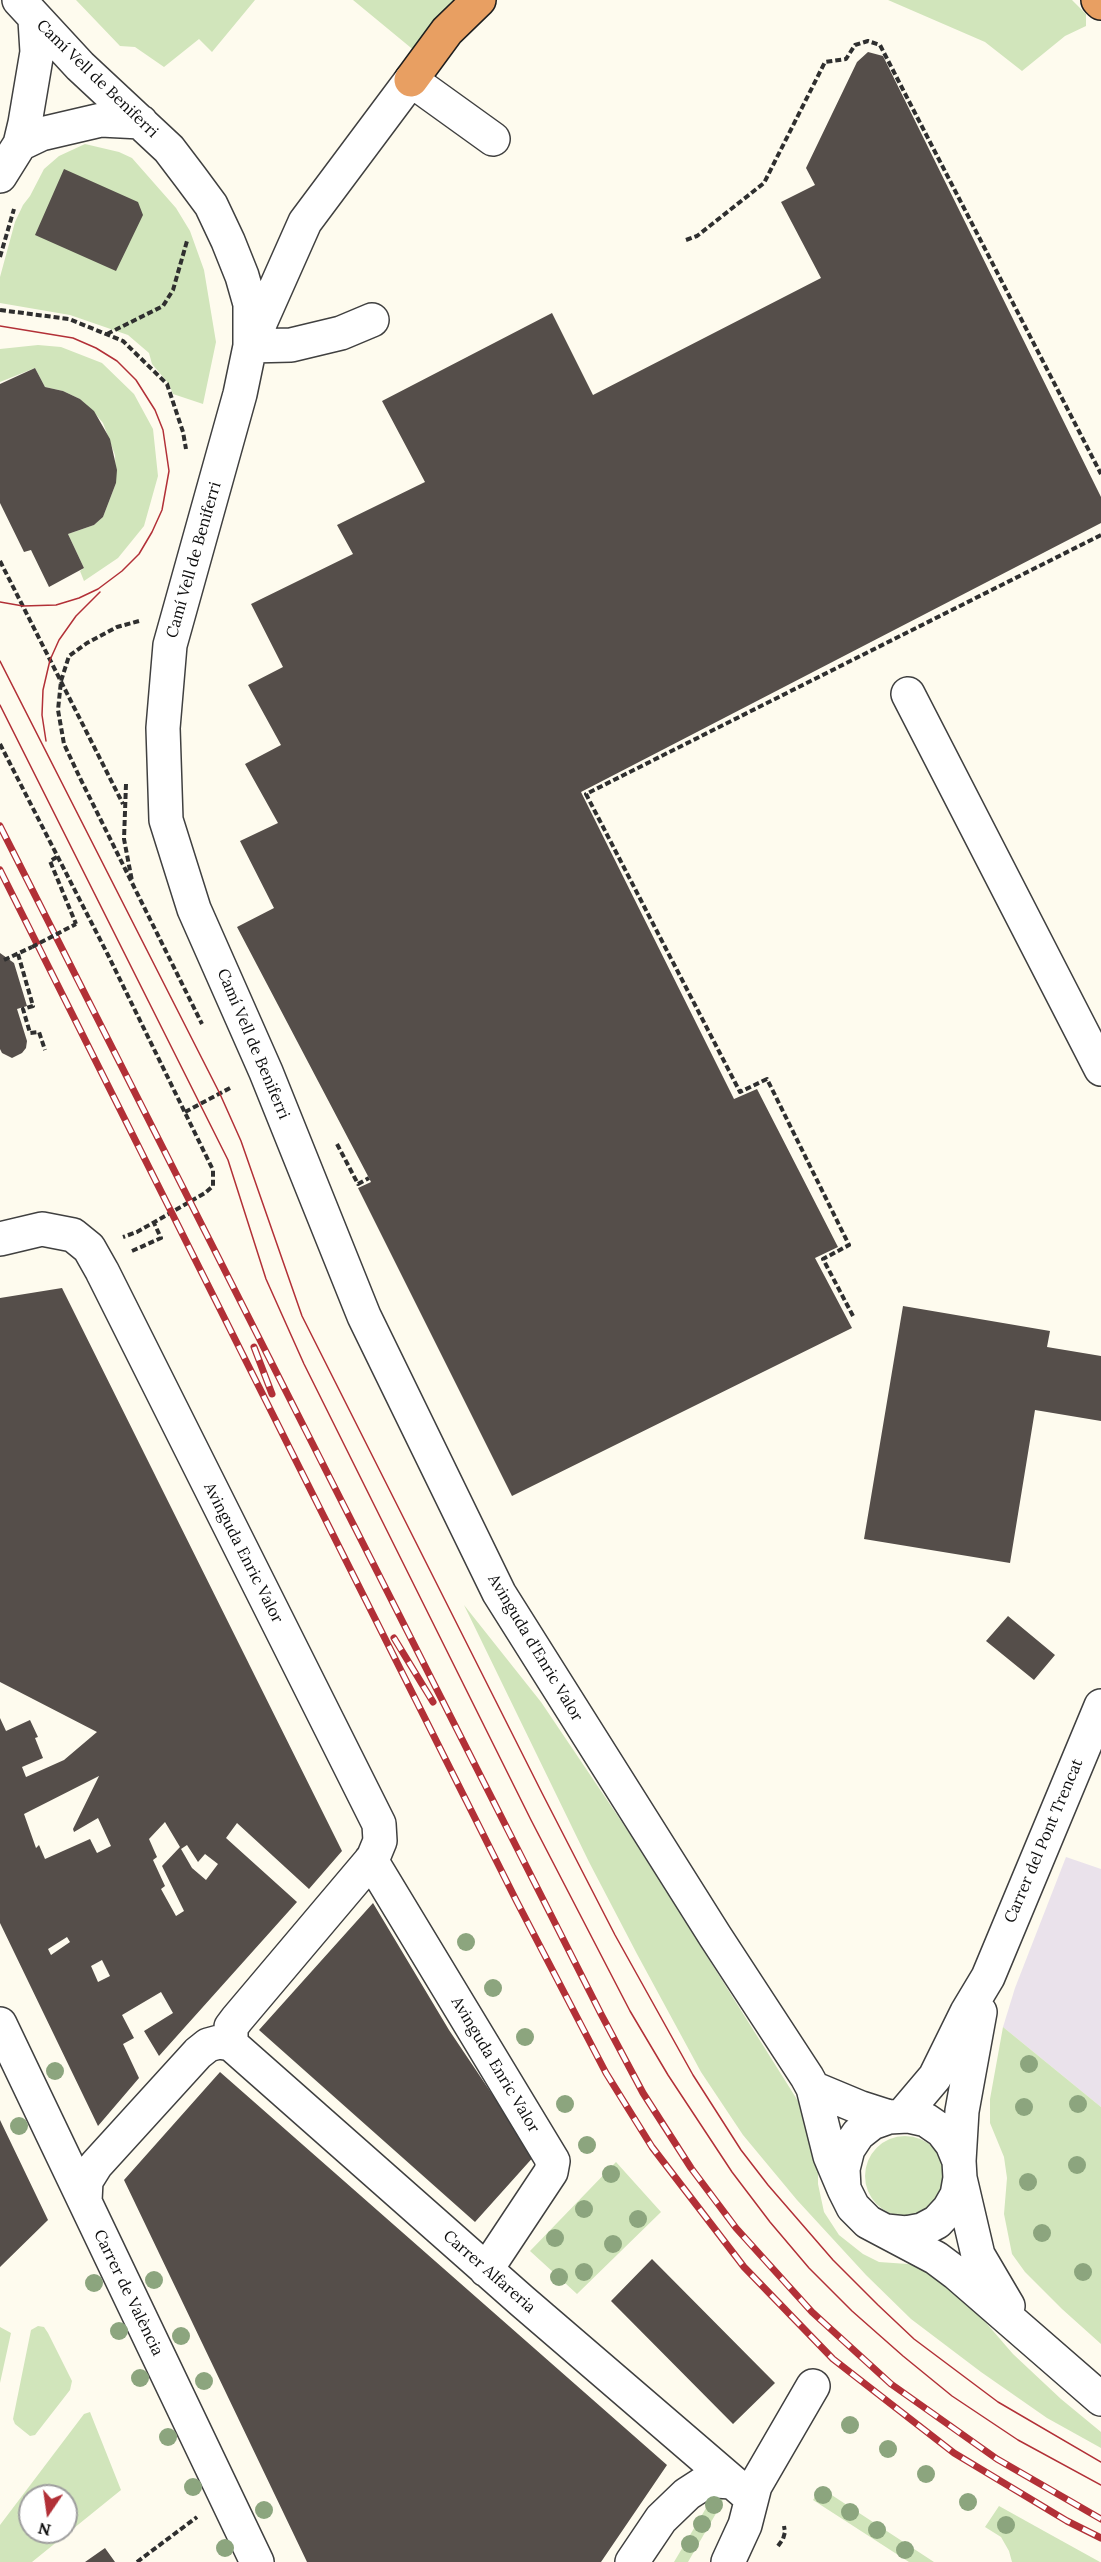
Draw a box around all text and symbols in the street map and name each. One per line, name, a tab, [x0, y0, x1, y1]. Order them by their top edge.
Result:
street label: Camí Vell de Beniferri	[32, 16, 162, 142]
street label: Camí Vell de Beniferri	[163, 480, 225, 640]
street label: Camí Vell de Beniferri	[213, 966, 293, 1122]
street label: Avinguda Enric Valor	[199, 1480, 287, 1626]
street label: Avinguda d'Enric Valor	[483, 1571, 587, 1725]
street label: Carrer del Pont Trencat	[1001, 1756, 1087, 1926]
street label: Avinguda Enric Valor	[447, 1994, 543, 2136]
street label: Carrer de València	[89, 2227, 167, 2359]
street label: Carrer Alfareria	[439, 2227, 539, 2317]
north arrow	[18, 2484, 78, 2544]
text: N	[36, 2518, 53, 2541]

